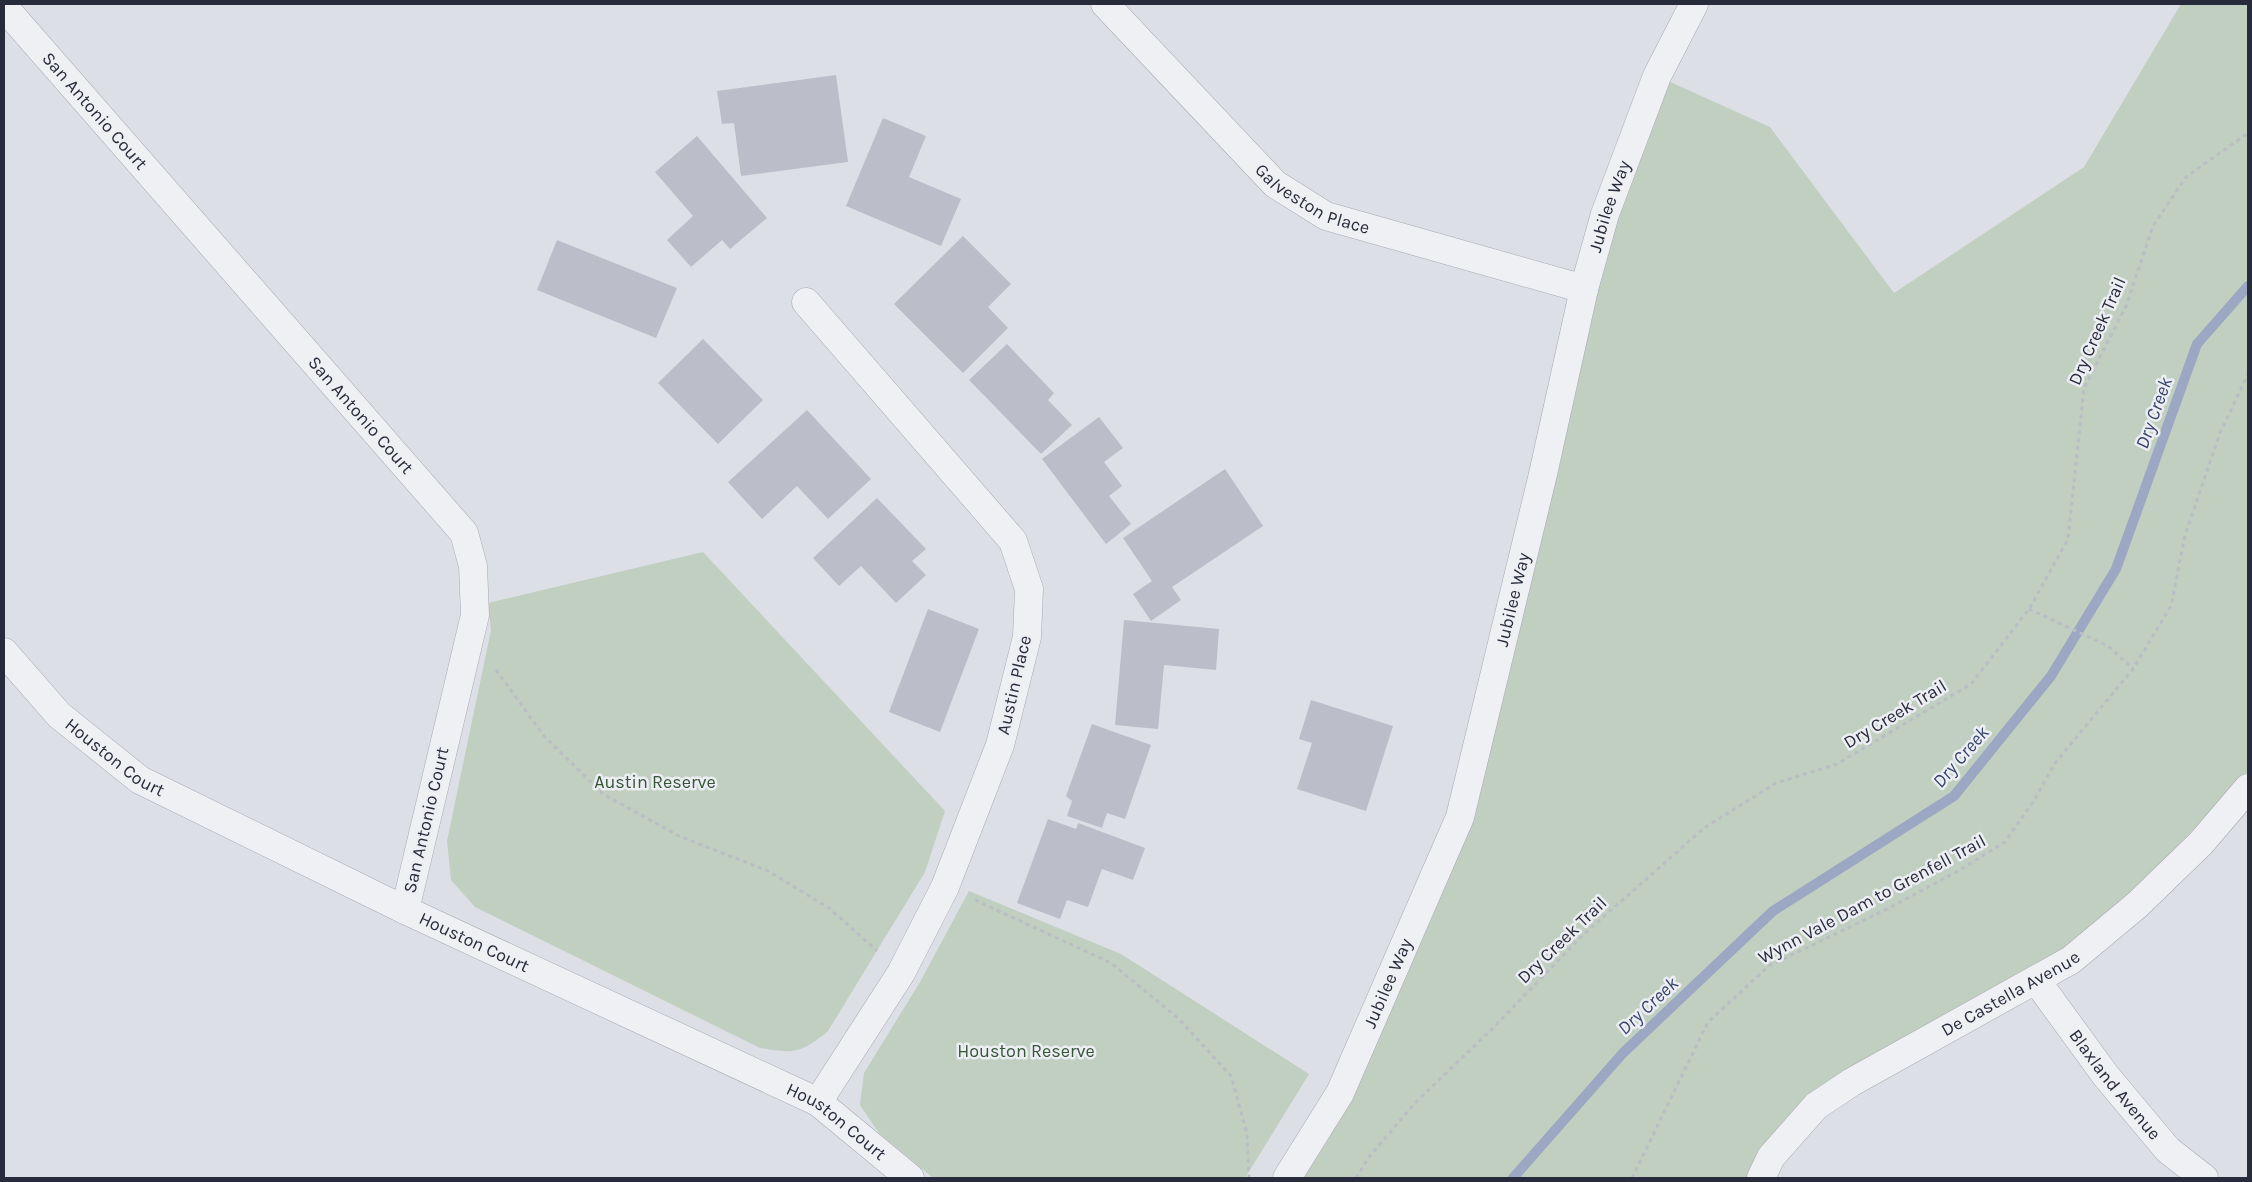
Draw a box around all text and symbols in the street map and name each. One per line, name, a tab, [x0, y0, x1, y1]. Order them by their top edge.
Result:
street label: San Antonio Court	[37, 47, 152, 174]
street label: Jubilee Way	[1584, 157, 1635, 255]
street label: Galveston Place	[1250, 159, 1372, 239]
street label: Dry Creek Trail	[2063, 274, 2131, 388]
street label: San Antonio Court	[303, 352, 418, 479]
water label: Dry Creek	[2131, 374, 2177, 452]
street label: Jubilee Way	[1491, 550, 1535, 649]
street label: Austin Place	[992, 633, 1036, 737]
street label: Dry Creek Trail	[1840, 675, 1950, 753]
street label: Houston Court	[61, 713, 168, 801]
water label: Dry Creek	[1928, 721, 1994, 792]
street label: San Antonio Court	[399, 745, 454, 895]
park label: Austin Reserve	[594, 771, 716, 793]
street label: Wynn Vale Dam to Grenfell Trail	[1754, 829, 1990, 969]
street label: Dry Creek Trail	[1513, 892, 1611, 988]
street label: Houston Court	[416, 907, 533, 977]
street label: Jubilee Way	[1359, 934, 1417, 1031]
street label: De Castella Avenue	[1937, 946, 2085, 1041]
water label: Dry Creek	[1613, 972, 1683, 1039]
street label: Blaxland Avenue	[2064, 1025, 2166, 1144]
park label: Houston Reserve	[957, 1040, 1095, 1062]
street label: Houston Court	[783, 1078, 891, 1165]

